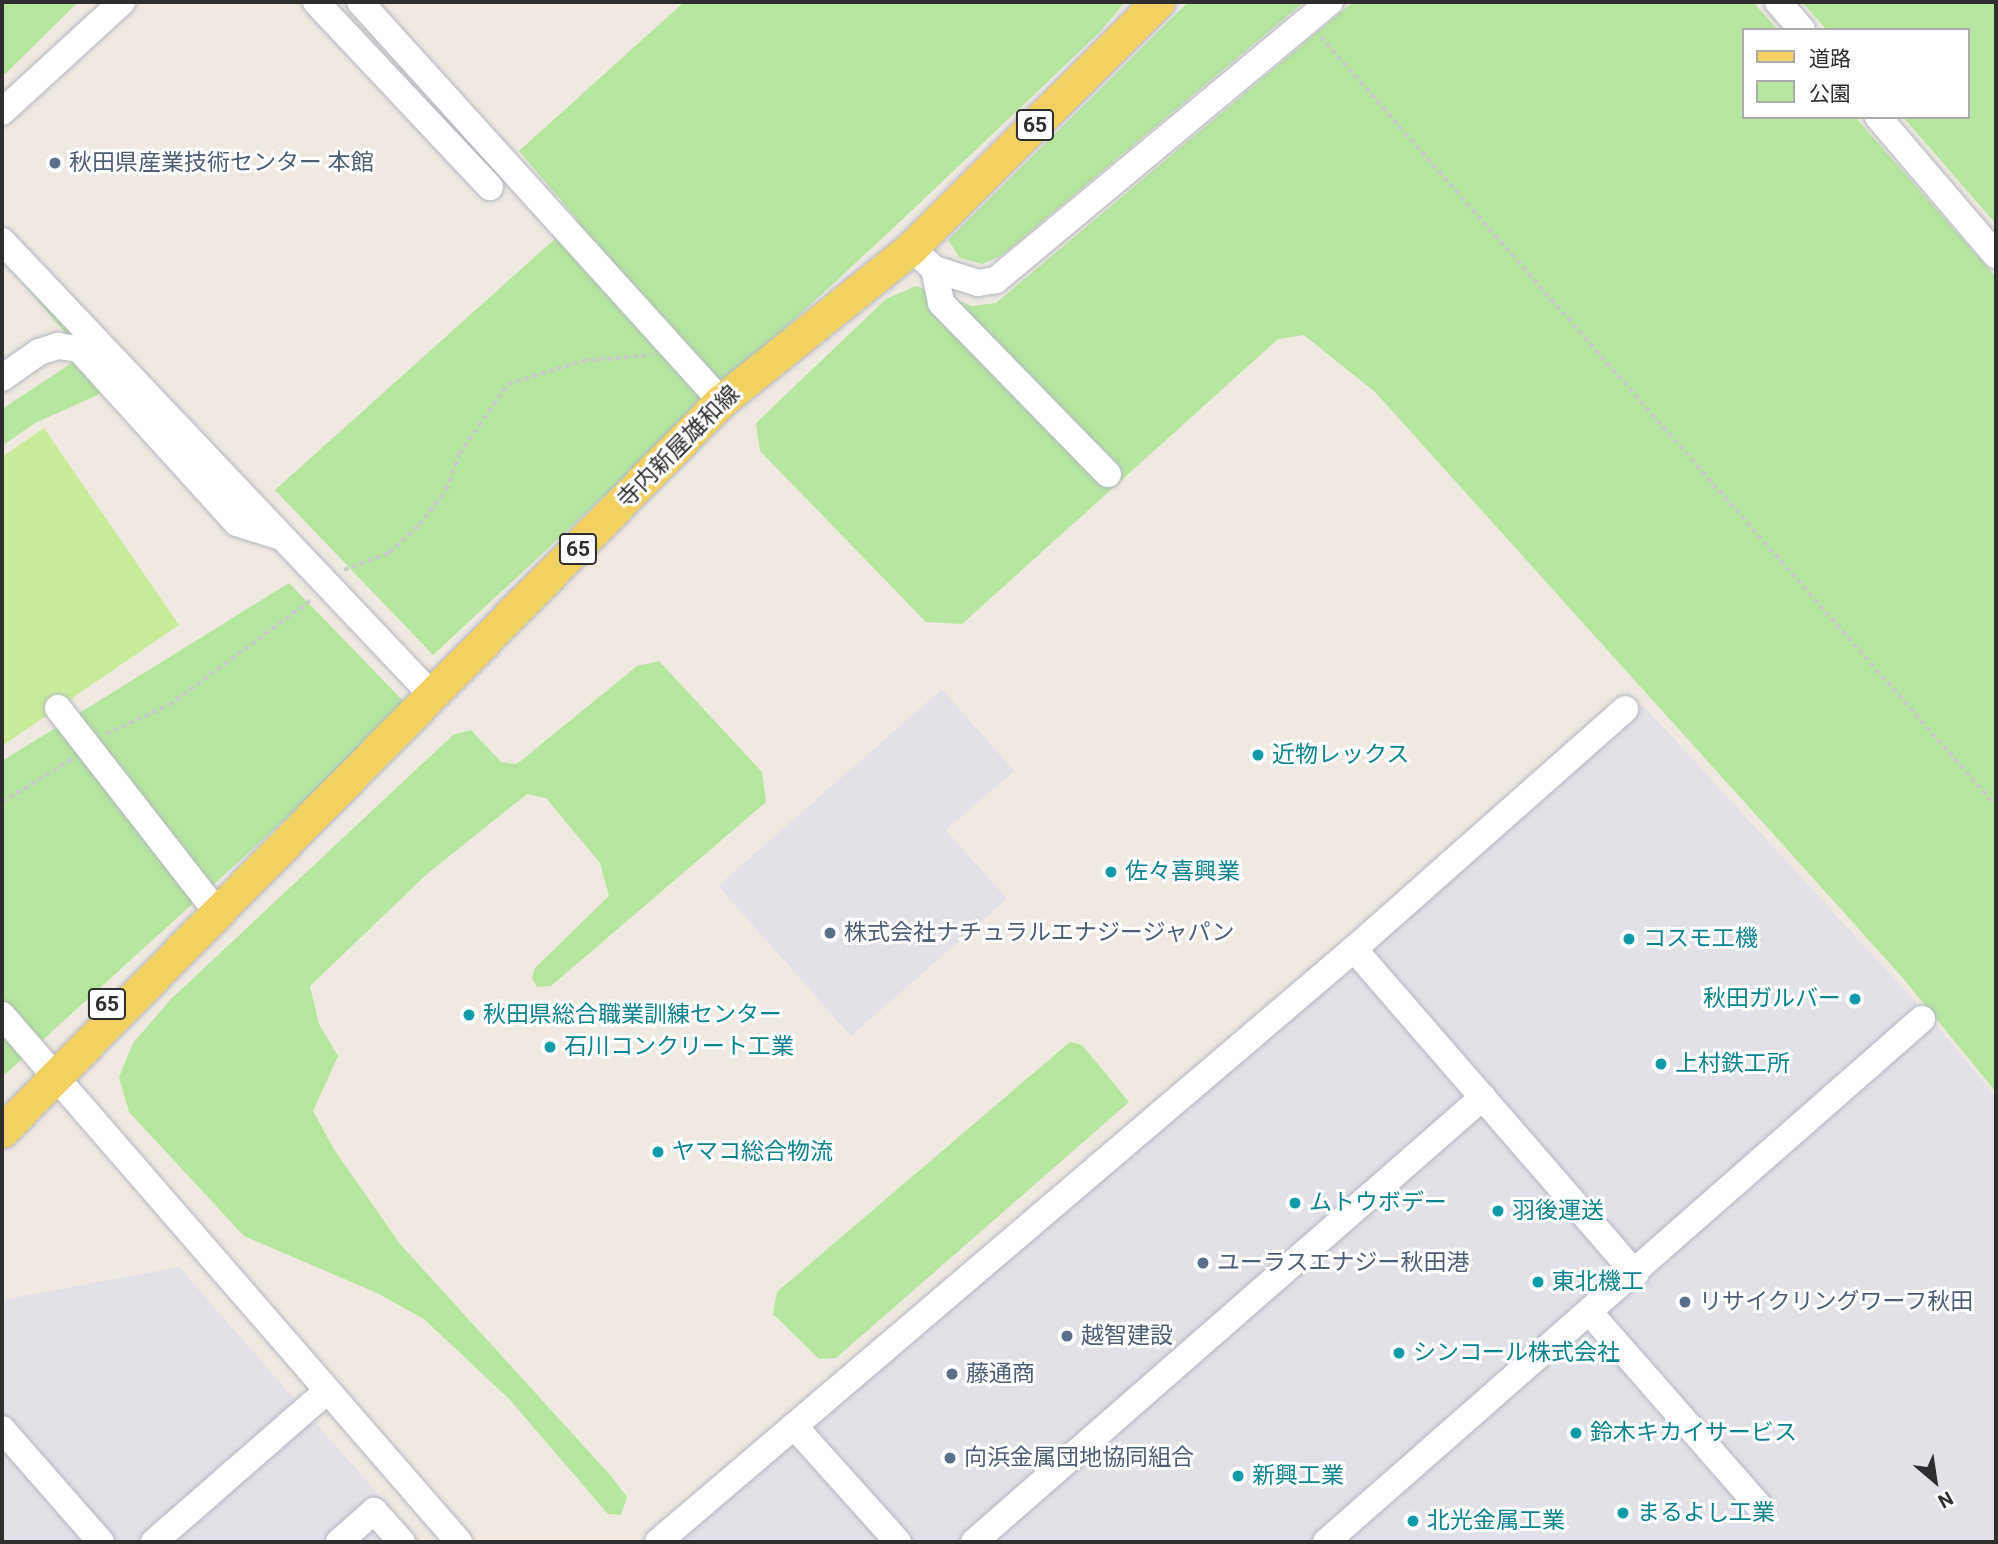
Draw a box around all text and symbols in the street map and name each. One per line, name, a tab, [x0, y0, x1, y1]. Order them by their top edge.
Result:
legend	[1742, 28, 1970, 119]
text: 道路	[1809, 47, 1851, 71]
text: 公園	[1809, 82, 1851, 106]
road number: 65	[1016, 108, 1054, 142]
place label: 秋田県産業技術センター 本館	[69, 149, 374, 177]
marker: 秋田県産業技術センター 本館	[47, 155, 63, 171]
street label: 寺内新屋雄和線	[612, 380, 746, 514]
road number: 65	[559, 532, 597, 566]
place label: 近物レックス	[1272, 741, 1410, 769]
marker: 近物レックス	[1250, 747, 1266, 763]
place label: 佐々喜興業	[1125, 858, 1240, 886]
marker: 佐々喜興業	[1103, 864, 1119, 880]
place label: 株式会社ナチュラルエナジージャパン	[844, 919, 1235, 947]
marker: 株式会社ナチュラルエナジージャパン	[822, 925, 838, 941]
place label: コスモ工機	[1643, 925, 1758, 953]
marker: コスモ工機	[1621, 931, 1637, 947]
place label: 秋田ガルバー	[1703, 985, 1841, 1013]
road number: 65	[88, 986, 126, 1021]
marker: 秋田ガルバー	[1847, 991, 1863, 1007]
place label: 秋田県総合職業訓練センター	[483, 1001, 782, 1029]
marker: 秋田県総合職業訓練センター	[461, 1007, 477, 1023]
place label: 石川コンクリート工業	[564, 1033, 794, 1061]
marker: 石川コンクリート工業	[542, 1039, 558, 1055]
place label: 上村鉄工所	[1675, 1050, 1790, 1078]
marker: 上村鉄工所	[1653, 1056, 1669, 1072]
place label: ヤマコ総合物流	[672, 1138, 833, 1166]
marker: ヤマコ総合物流	[650, 1144, 666, 1160]
place label: ムトウボデー	[1309, 1189, 1447, 1217]
marker: ムトウボデー	[1287, 1195, 1303, 1211]
place label: 羽後運送	[1512, 1197, 1604, 1225]
marker: 羽後運送	[1490, 1203, 1506, 1219]
place label: ユーラスエナジー秋田港	[1217, 1249, 1470, 1277]
marker: ユーラスエナジー秋田港	[1195, 1255, 1211, 1271]
place label: 東北機工	[1552, 1268, 1644, 1296]
marker: 東北機工	[1530, 1274, 1546, 1290]
place label: リサイクリングワーフ秋田	[1699, 1288, 1975, 1316]
marker: リサイクリングワーフ秋田	[1677, 1294, 1693, 1310]
place label: 越智建設	[1081, 1322, 1173, 1350]
marker: 越智建設	[1059, 1328, 1075, 1344]
place label: シンコール株式会社	[1413, 1339, 1620, 1367]
marker: シンコール株式会社	[1391, 1345, 1407, 1361]
place label: 藤通商	[966, 1360, 1035, 1388]
marker: 藤通商	[944, 1366, 960, 1382]
place label: 鈴木キカイサービス	[1590, 1419, 1797, 1447]
marker: 鈴木キカイサービス	[1568, 1425, 1584, 1441]
place label: 向浜金属団地協同組合	[964, 1444, 1194, 1472]
north arrow	[1900, 1446, 1970, 1516]
marker: 向浜金属団地協同組合	[942, 1450, 958, 1466]
place label: 新興工業	[1252, 1462, 1344, 1490]
marker: 新興工業	[1230, 1468, 1246, 1484]
text: N	[1934, 1486, 1957, 1513]
place label: まるよし工業	[1637, 1499, 1775, 1527]
marker: まるよし工業	[1615, 1505, 1631, 1521]
place label: 北光金属工業	[1427, 1507, 1565, 1535]
marker: 北光金属工業	[1405, 1513, 1421, 1529]

